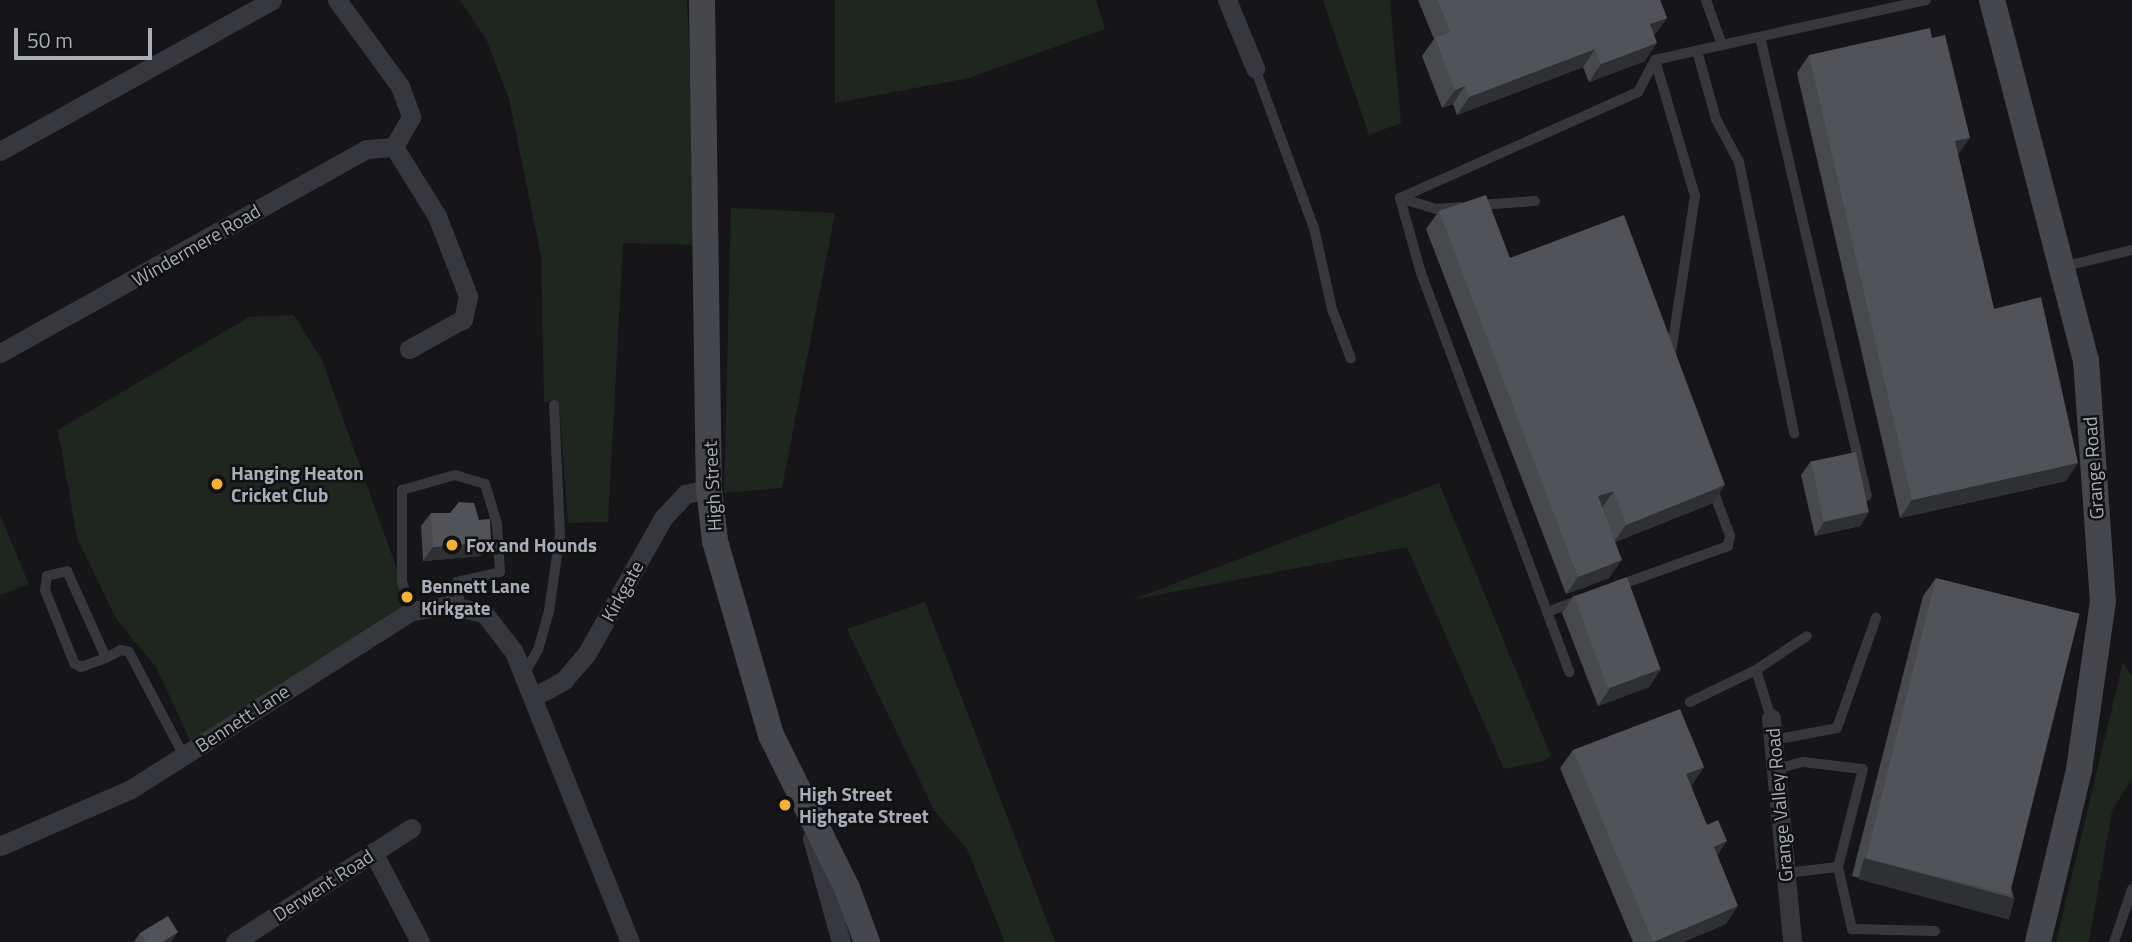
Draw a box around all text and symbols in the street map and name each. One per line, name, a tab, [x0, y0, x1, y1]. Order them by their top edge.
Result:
scale bar	[18, 14, 156, 58]
text: 50 m	[27, 24, 73, 56]
street label: Windermere Road	[128, 199, 264, 291]
street label: Grange Road	[2078, 416, 2108, 520]
street label: High Street	[698, 440, 726, 532]
place label: Hanging Heaton Cricket Club	[231, 462, 364, 506]
marker: Hanging Heaton Cricket Club	[209, 476, 225, 492]
place label: Fox and Hounds	[466, 534, 597, 556]
marker: Fox and Hounds	[444, 537, 460, 553]
street label: Kirkgate	[596, 557, 648, 625]
place label: Bennett Lane Kirkgate	[421, 575, 530, 619]
marker: Bennett Lane Kirkgate	[399, 589, 415, 605]
street label: Bennett Lane	[191, 679, 293, 757]
street label: Grange Valley Road	[1761, 727, 1797, 883]
place label: High Street Highgate Street	[799, 783, 929, 827]
marker: High Street Highgate Street	[777, 797, 793, 813]
street label: Derwent Road	[269, 844, 377, 926]

